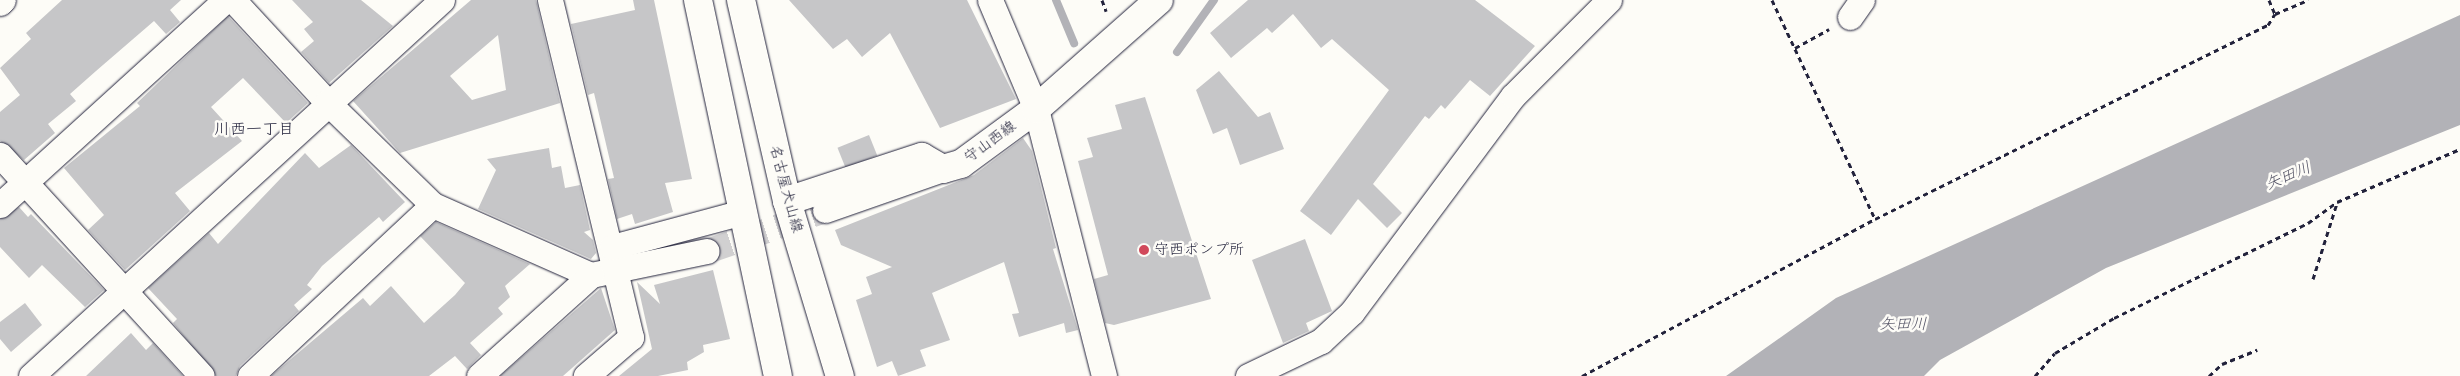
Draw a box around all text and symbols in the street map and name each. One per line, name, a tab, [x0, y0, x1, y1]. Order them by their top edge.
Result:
street label: 守山西線	[960, 117, 1020, 167]
district label: 川西一丁目	[214, 119, 294, 139]
street label: 名古屋犬山線	[766, 143, 806, 235]
water label: 矢田川	[2262, 158, 2314, 194]
place label: 守西ポンプ所	[1154, 241, 1244, 259]
marker: 守西ポンプ所	[1138, 244, 1150, 256]
water label: 矢田川	[1879, 314, 1927, 334]

